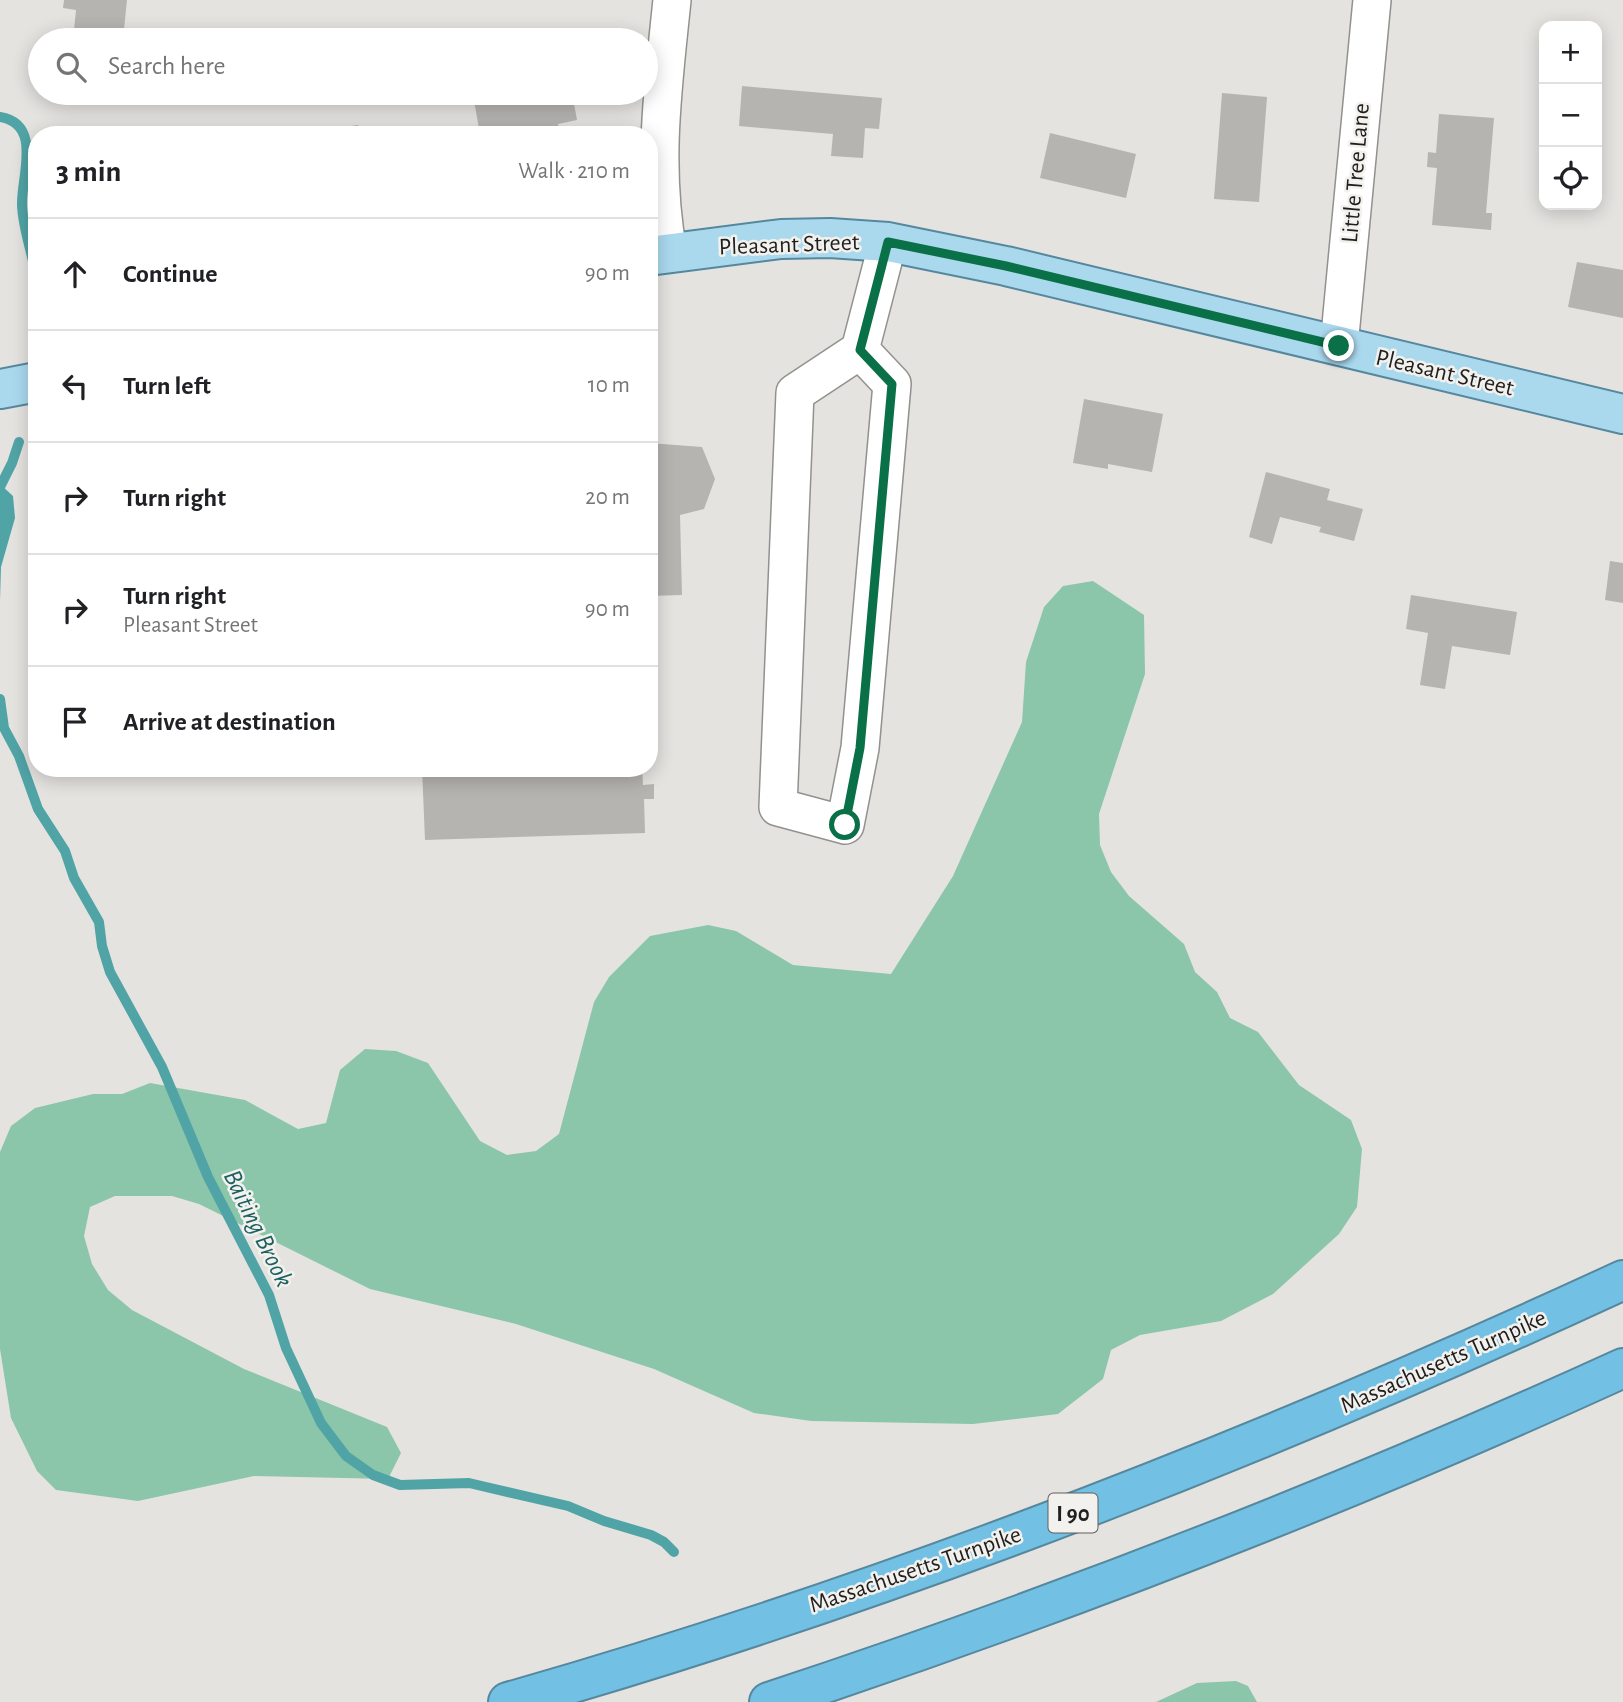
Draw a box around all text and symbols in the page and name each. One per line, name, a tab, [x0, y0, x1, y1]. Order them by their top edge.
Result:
map controls	[1539, 21, 1602, 210]
button: +	[1539, 21, 1602, 84]
search box	[28, 28, 658, 105]
icon: search	[52, 48, 90, 86]
text: Search here	[108, 53, 226, 79]
button: −	[1539, 84, 1602, 147]
street label: Little Tree Lane	[1338, 102, 1374, 244]
button: locate	[1539, 147, 1602, 210]
text: 3 min	[56, 157, 121, 187]
text: Walk · 210 m	[518, 160, 630, 183]
street label: Pleasant Street	[718, 231, 860, 259]
icon: ahead	[56, 255, 94, 293]
text: Continue	[123, 261, 218, 287]
text: 90 m	[585, 262, 630, 285]
route end	[1323, 330, 1354, 361]
street label: Pleasant Street	[1373, 345, 1516, 401]
icon: left	[56, 367, 94, 405]
text: Turn left	[123, 373, 211, 399]
text: 10 m	[588, 374, 630, 397]
icon: right	[56, 479, 94, 517]
text: Turn right	[123, 485, 226, 511]
text: 20 m	[585, 486, 630, 509]
text: Turn right	[123, 583, 226, 609]
icon: right	[56, 591, 94, 629]
text: 90 m	[585, 598, 630, 621]
text: Pleasant Street	[123, 614, 258, 637]
icon: arrive	[56, 703, 94, 741]
text: Arrive at destination	[123, 709, 336, 735]
route start	[829, 809, 860, 840]
water label: Baiting Brook	[219, 1166, 298, 1291]
street label: Massachusetts Turnpike	[1337, 1306, 1550, 1418]
road number: I 90	[1048, 1494, 1098, 1532]
street label: Massachusetts Turnpike	[806, 1522, 1024, 1618]

